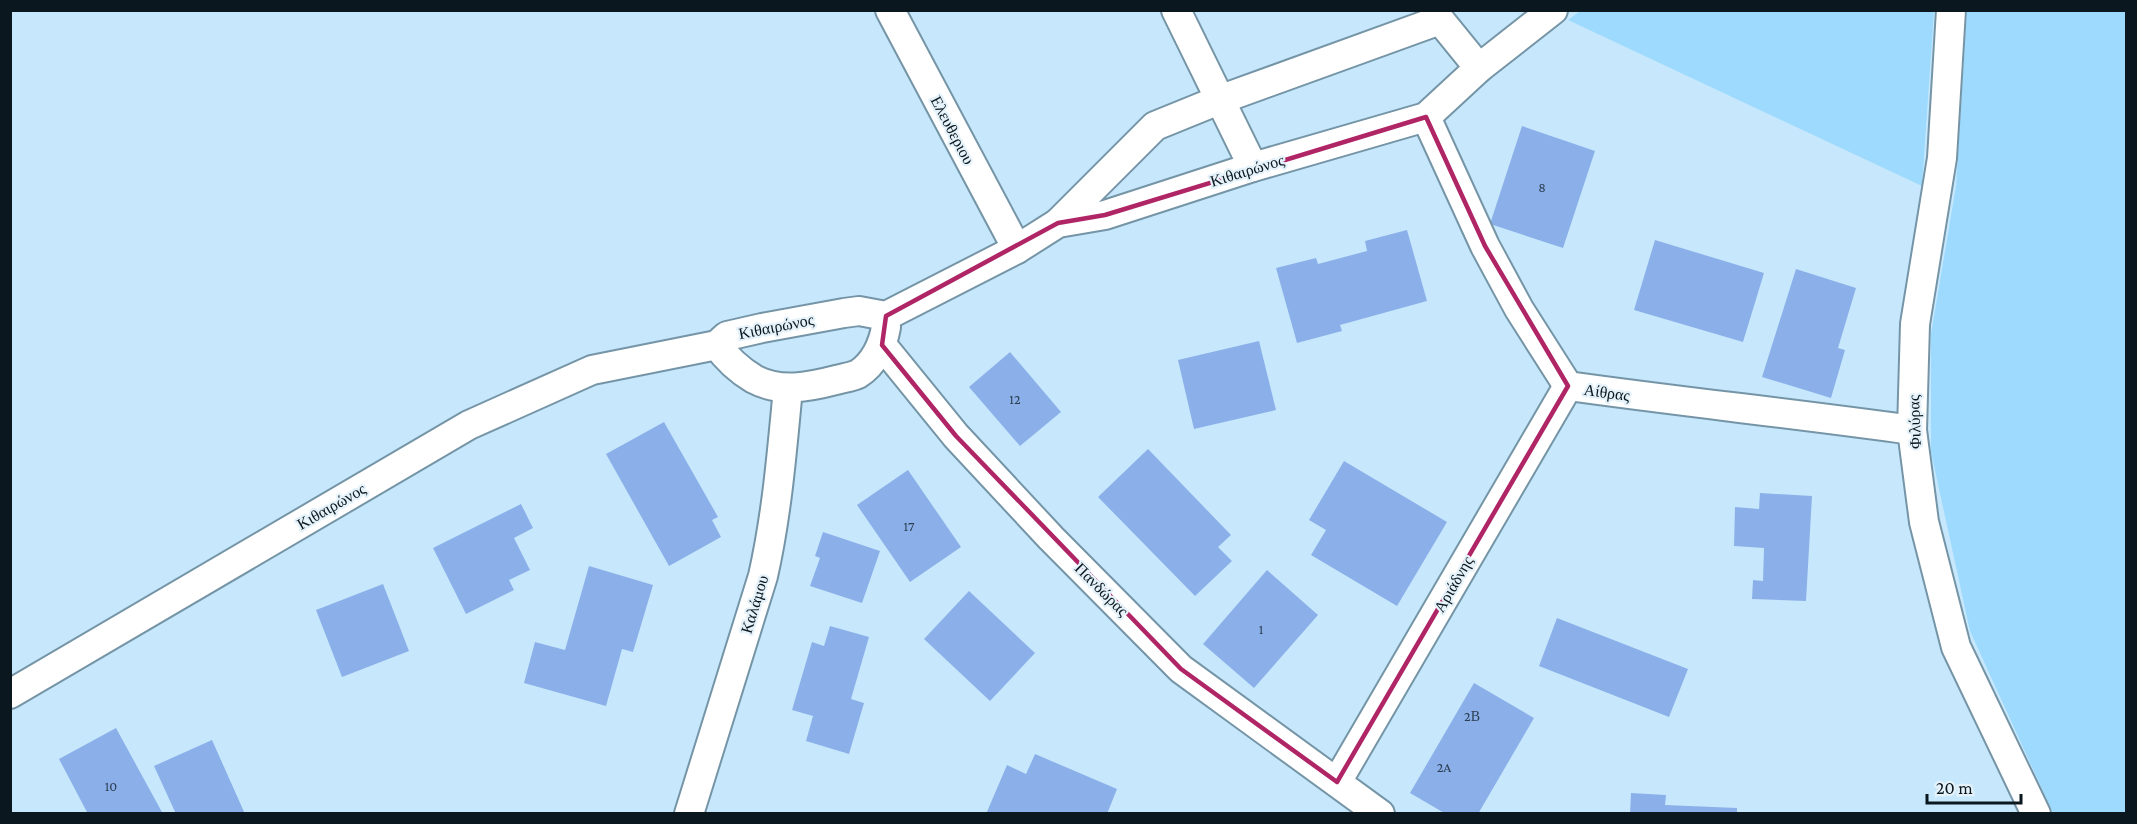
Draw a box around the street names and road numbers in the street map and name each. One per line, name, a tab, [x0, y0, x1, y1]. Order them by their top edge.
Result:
street label: Ελευθεριου	[927, 93, 978, 168]
street label: Κιθαιρώνος	[1208, 151, 1287, 191]
street label: Κιθαιρώνος	[737, 311, 816, 343]
street label: Αίθρας	[1583, 381, 1632, 405]
street label: Φιλύρας	[1905, 394, 1925, 449]
street label: Κιθαιρώνος	[294, 480, 370, 534]
street label: Αριάδνης	[1431, 553, 1477, 616]
street label: Πανδώρας	[1071, 559, 1132, 621]
street label: Καλάμου	[738, 573, 772, 636]

